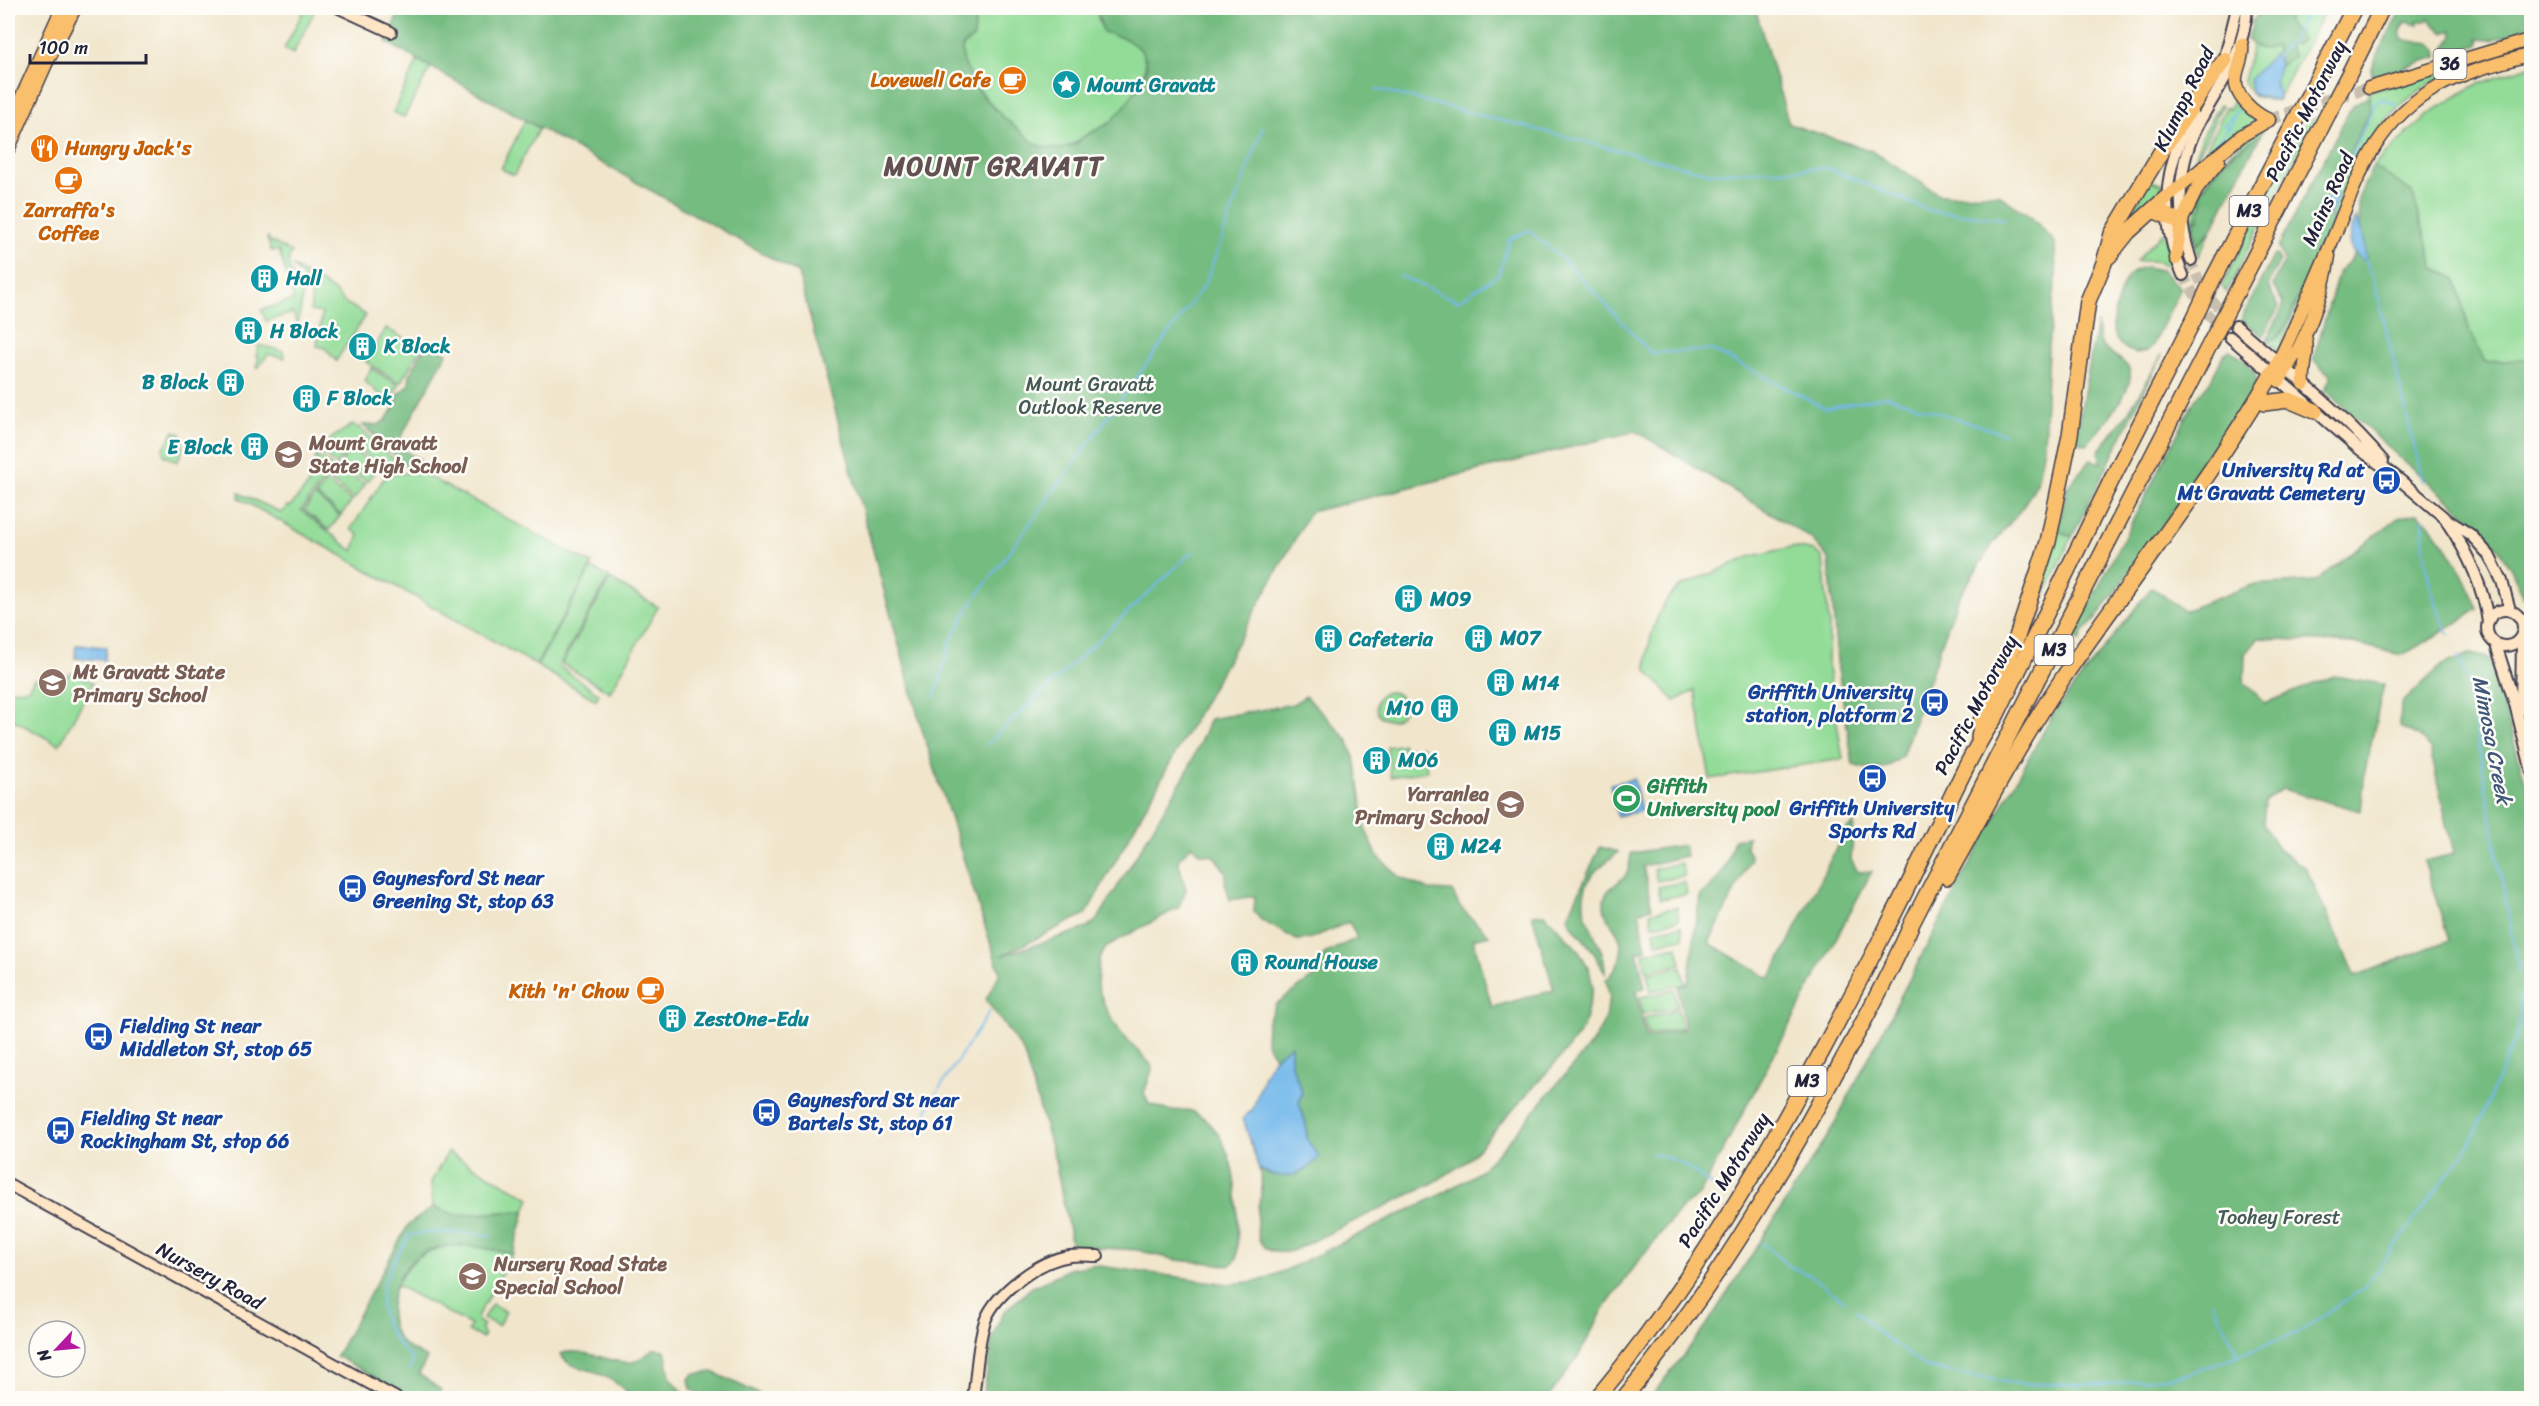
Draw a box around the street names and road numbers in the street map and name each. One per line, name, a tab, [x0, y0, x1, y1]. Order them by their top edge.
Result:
street label: Pacific Motorway	[2255, 34, 2357, 188]
street label: Klumpp Road	[2143, 39, 2225, 158]
road number: 36	[2434, 49, 2466, 79]
street label: Mains Road	[2292, 145, 2365, 252]
road number: M3	[2230, 196, 2268, 226]
street label: Pacific Motorway	[1924, 628, 2028, 781]
road number: M3	[2034, 635, 2074, 665]
road number: M3	[1788, 1066, 1826, 1096]
street label: Pacific Motorway	[1668, 1105, 1780, 1255]
street label: Nursery Road	[150, 1232, 272, 1321]

